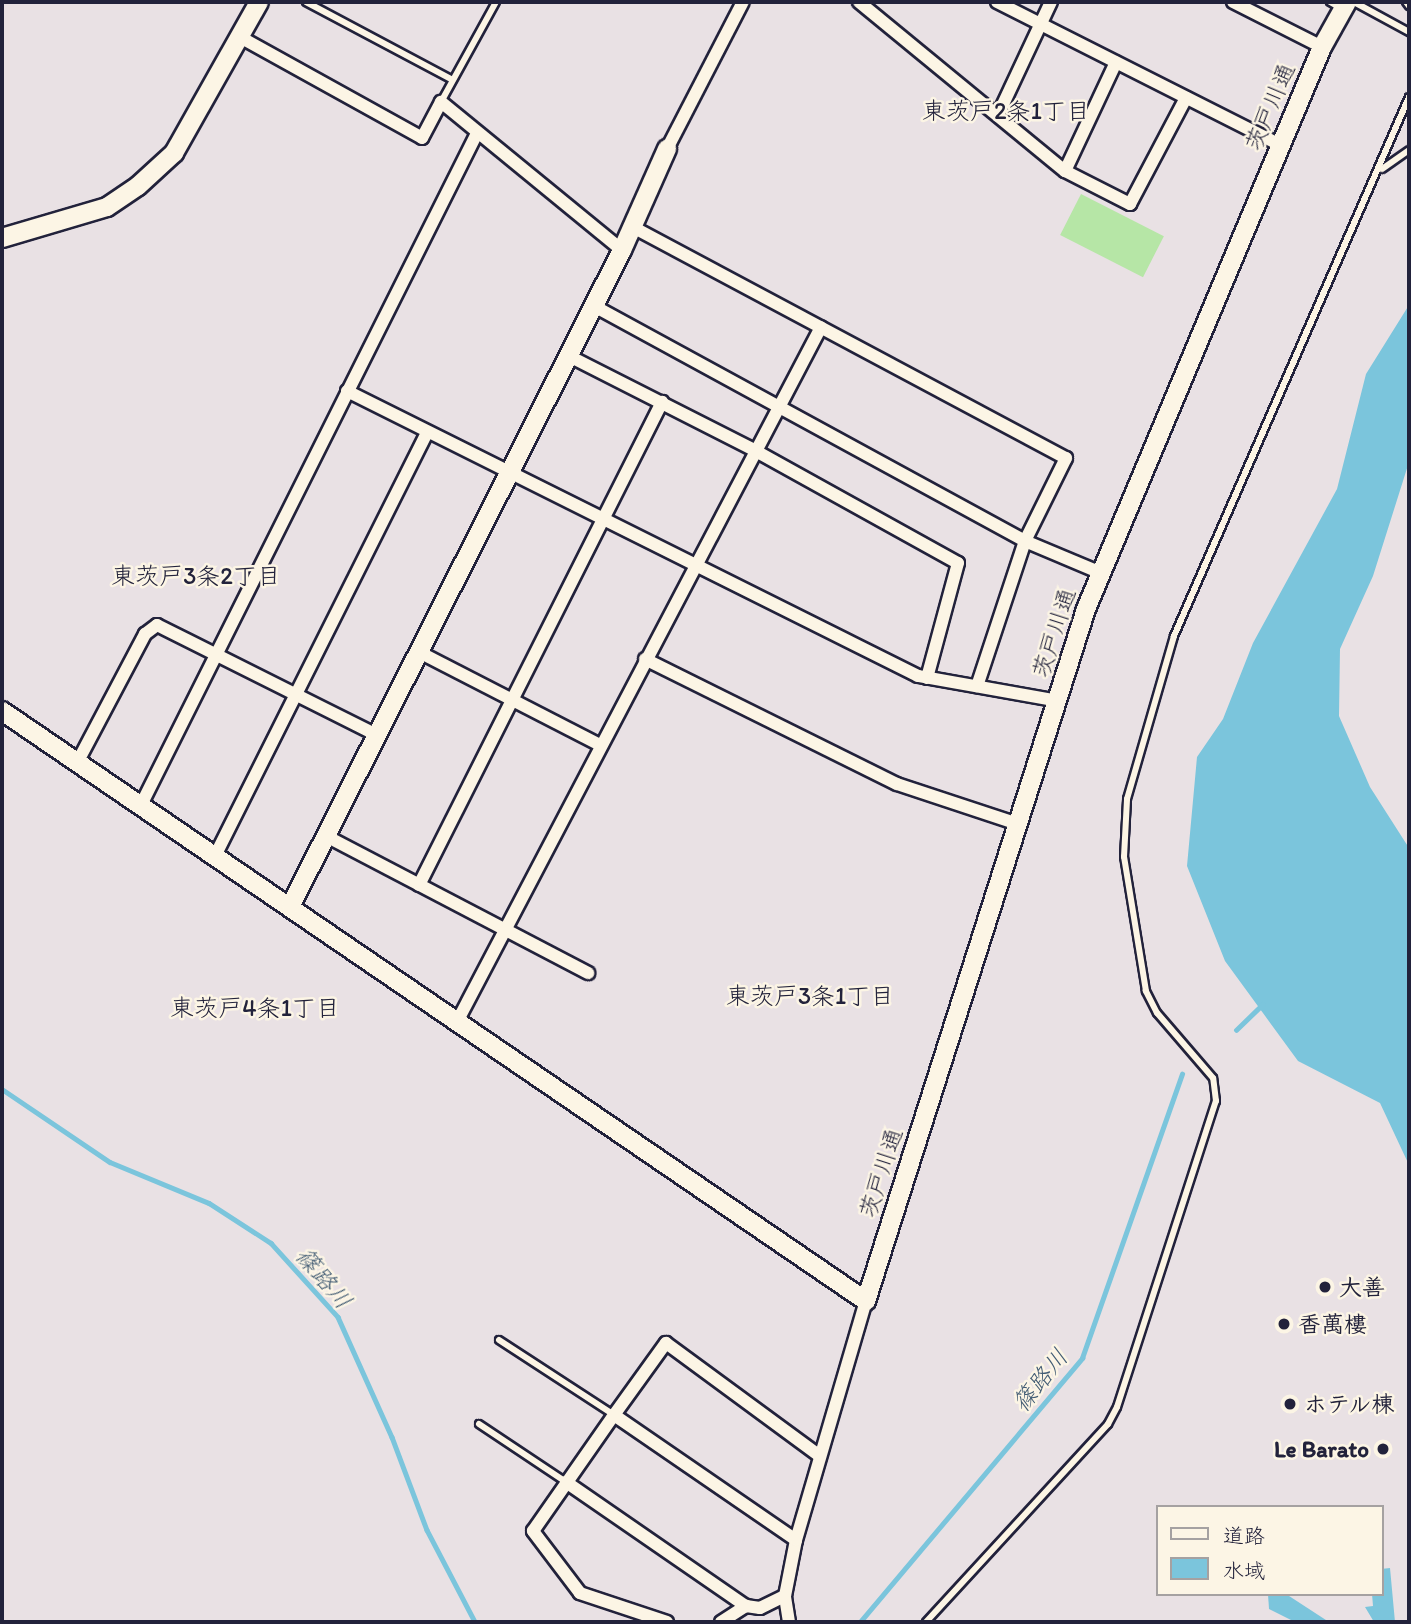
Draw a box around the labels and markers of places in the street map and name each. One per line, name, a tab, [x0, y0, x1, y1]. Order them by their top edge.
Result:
place label: 大善	[1339, 1273, 1385, 1301]
marker: 大善	[1317, 1279, 1333, 1295]
place label: 香萬樓	[1298, 1310, 1367, 1338]
marker: 香萬樓	[1276, 1316, 1292, 1332]
place label: ホテル棟	[1304, 1390, 1396, 1418]
marker: ホテル棟	[1282, 1396, 1298, 1412]
place label: Le Barato	[1274, 1435, 1369, 1463]
marker: Le Barato	[1375, 1441, 1391, 1457]

